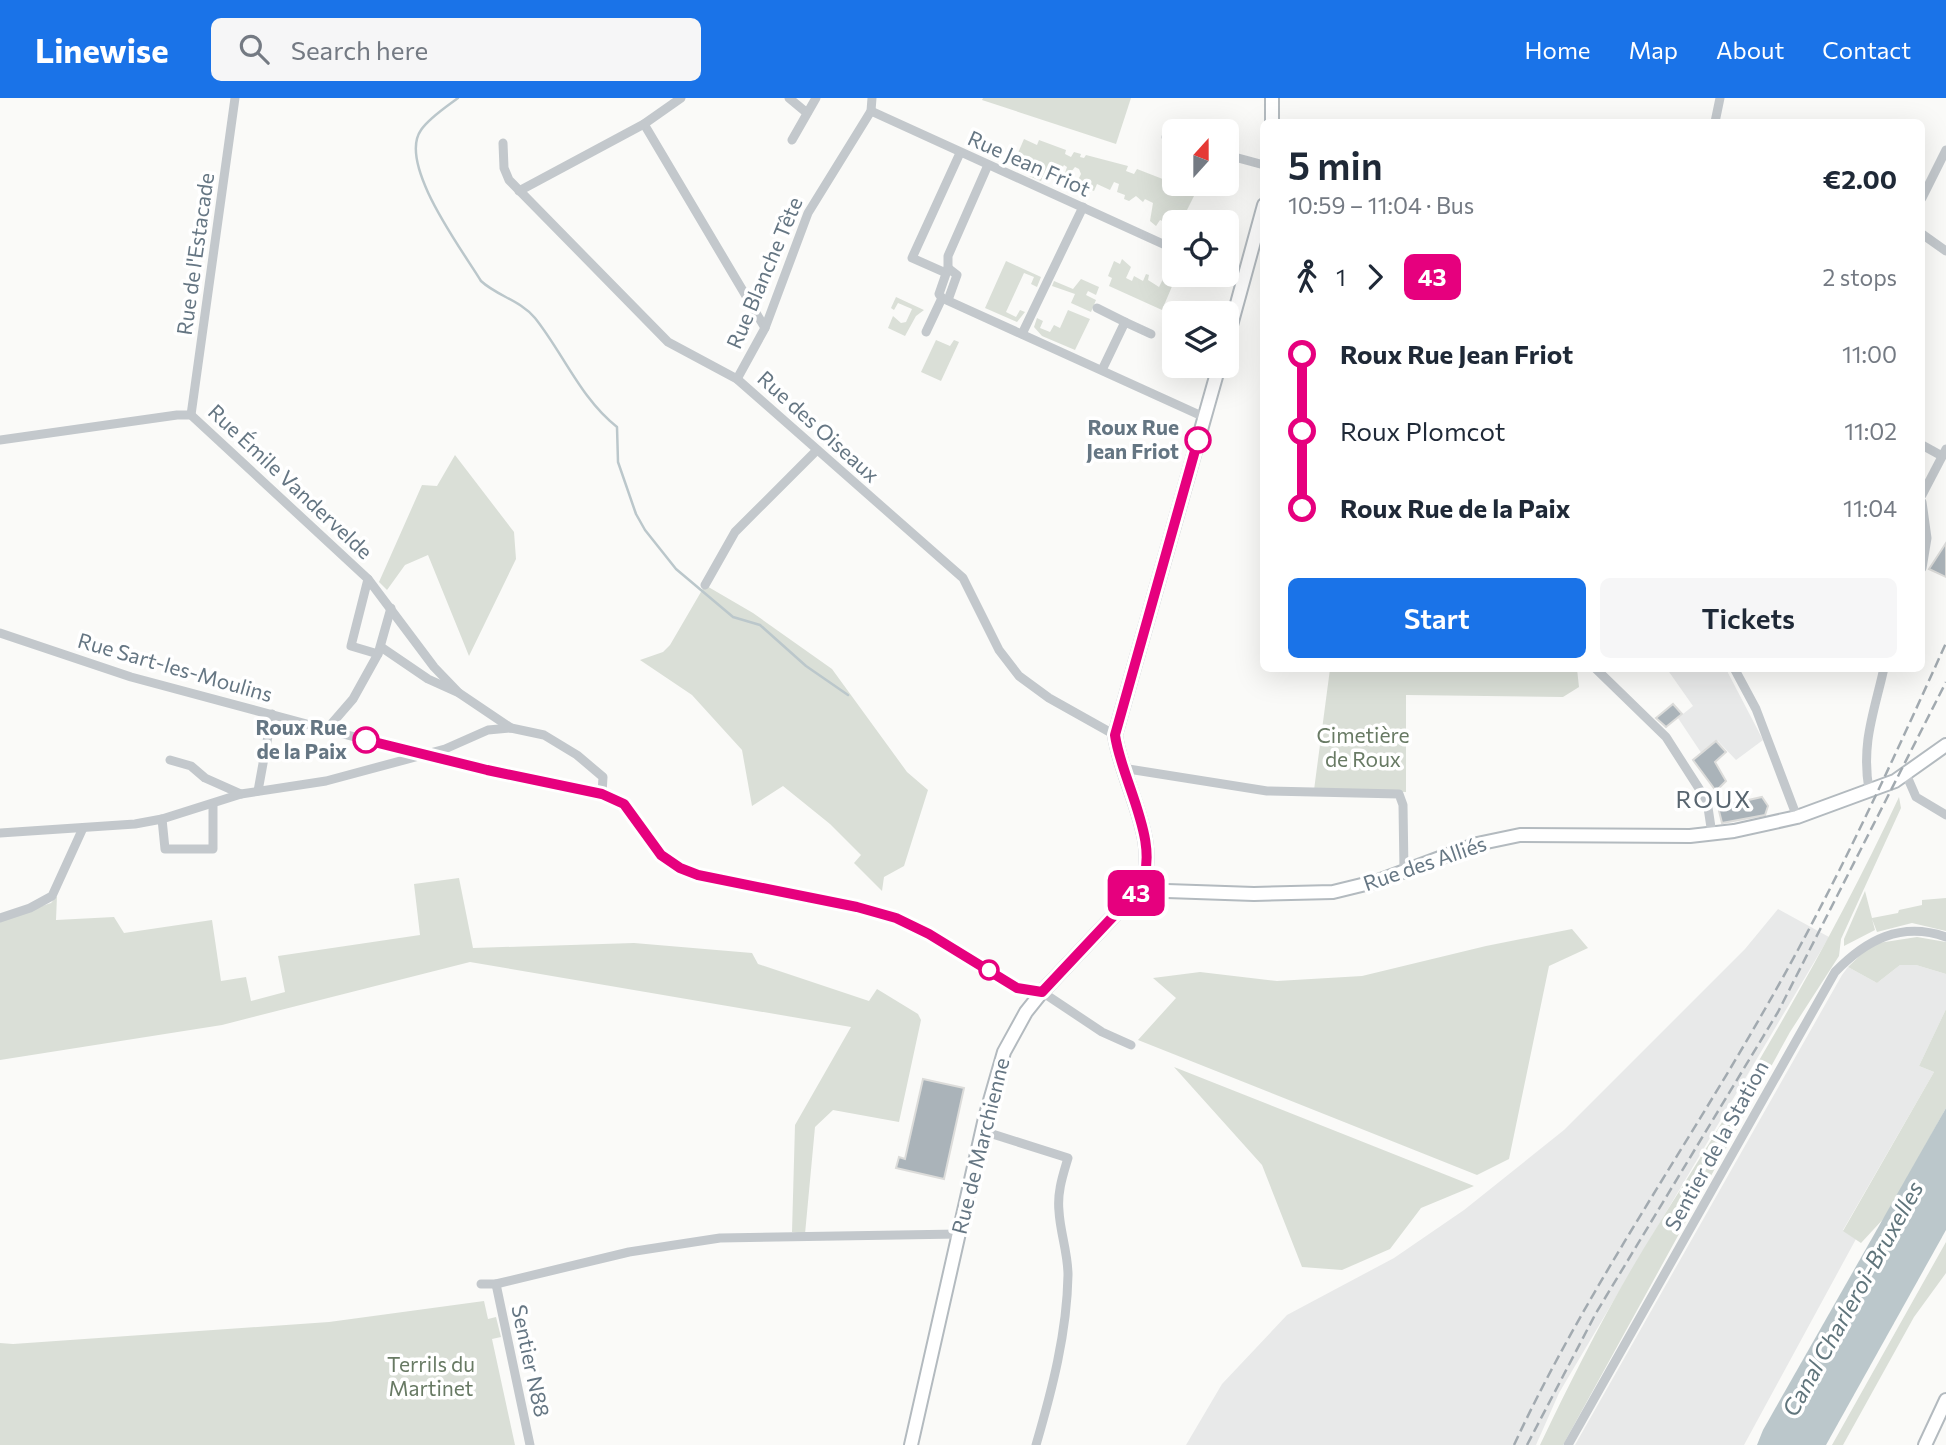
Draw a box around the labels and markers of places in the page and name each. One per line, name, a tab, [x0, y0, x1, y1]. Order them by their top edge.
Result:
place label: Roux Rue Jean Friot	[1086, 414, 1179, 463]
marker: Roux Rue Jean Friot	[1185, 427, 1211, 453]
place label: Roux Rue de la Paix	[255, 714, 347, 763]
marker: Roux Rue de la Paix	[353, 727, 379, 753]
unlabelled marker	[979, 960, 999, 980]

